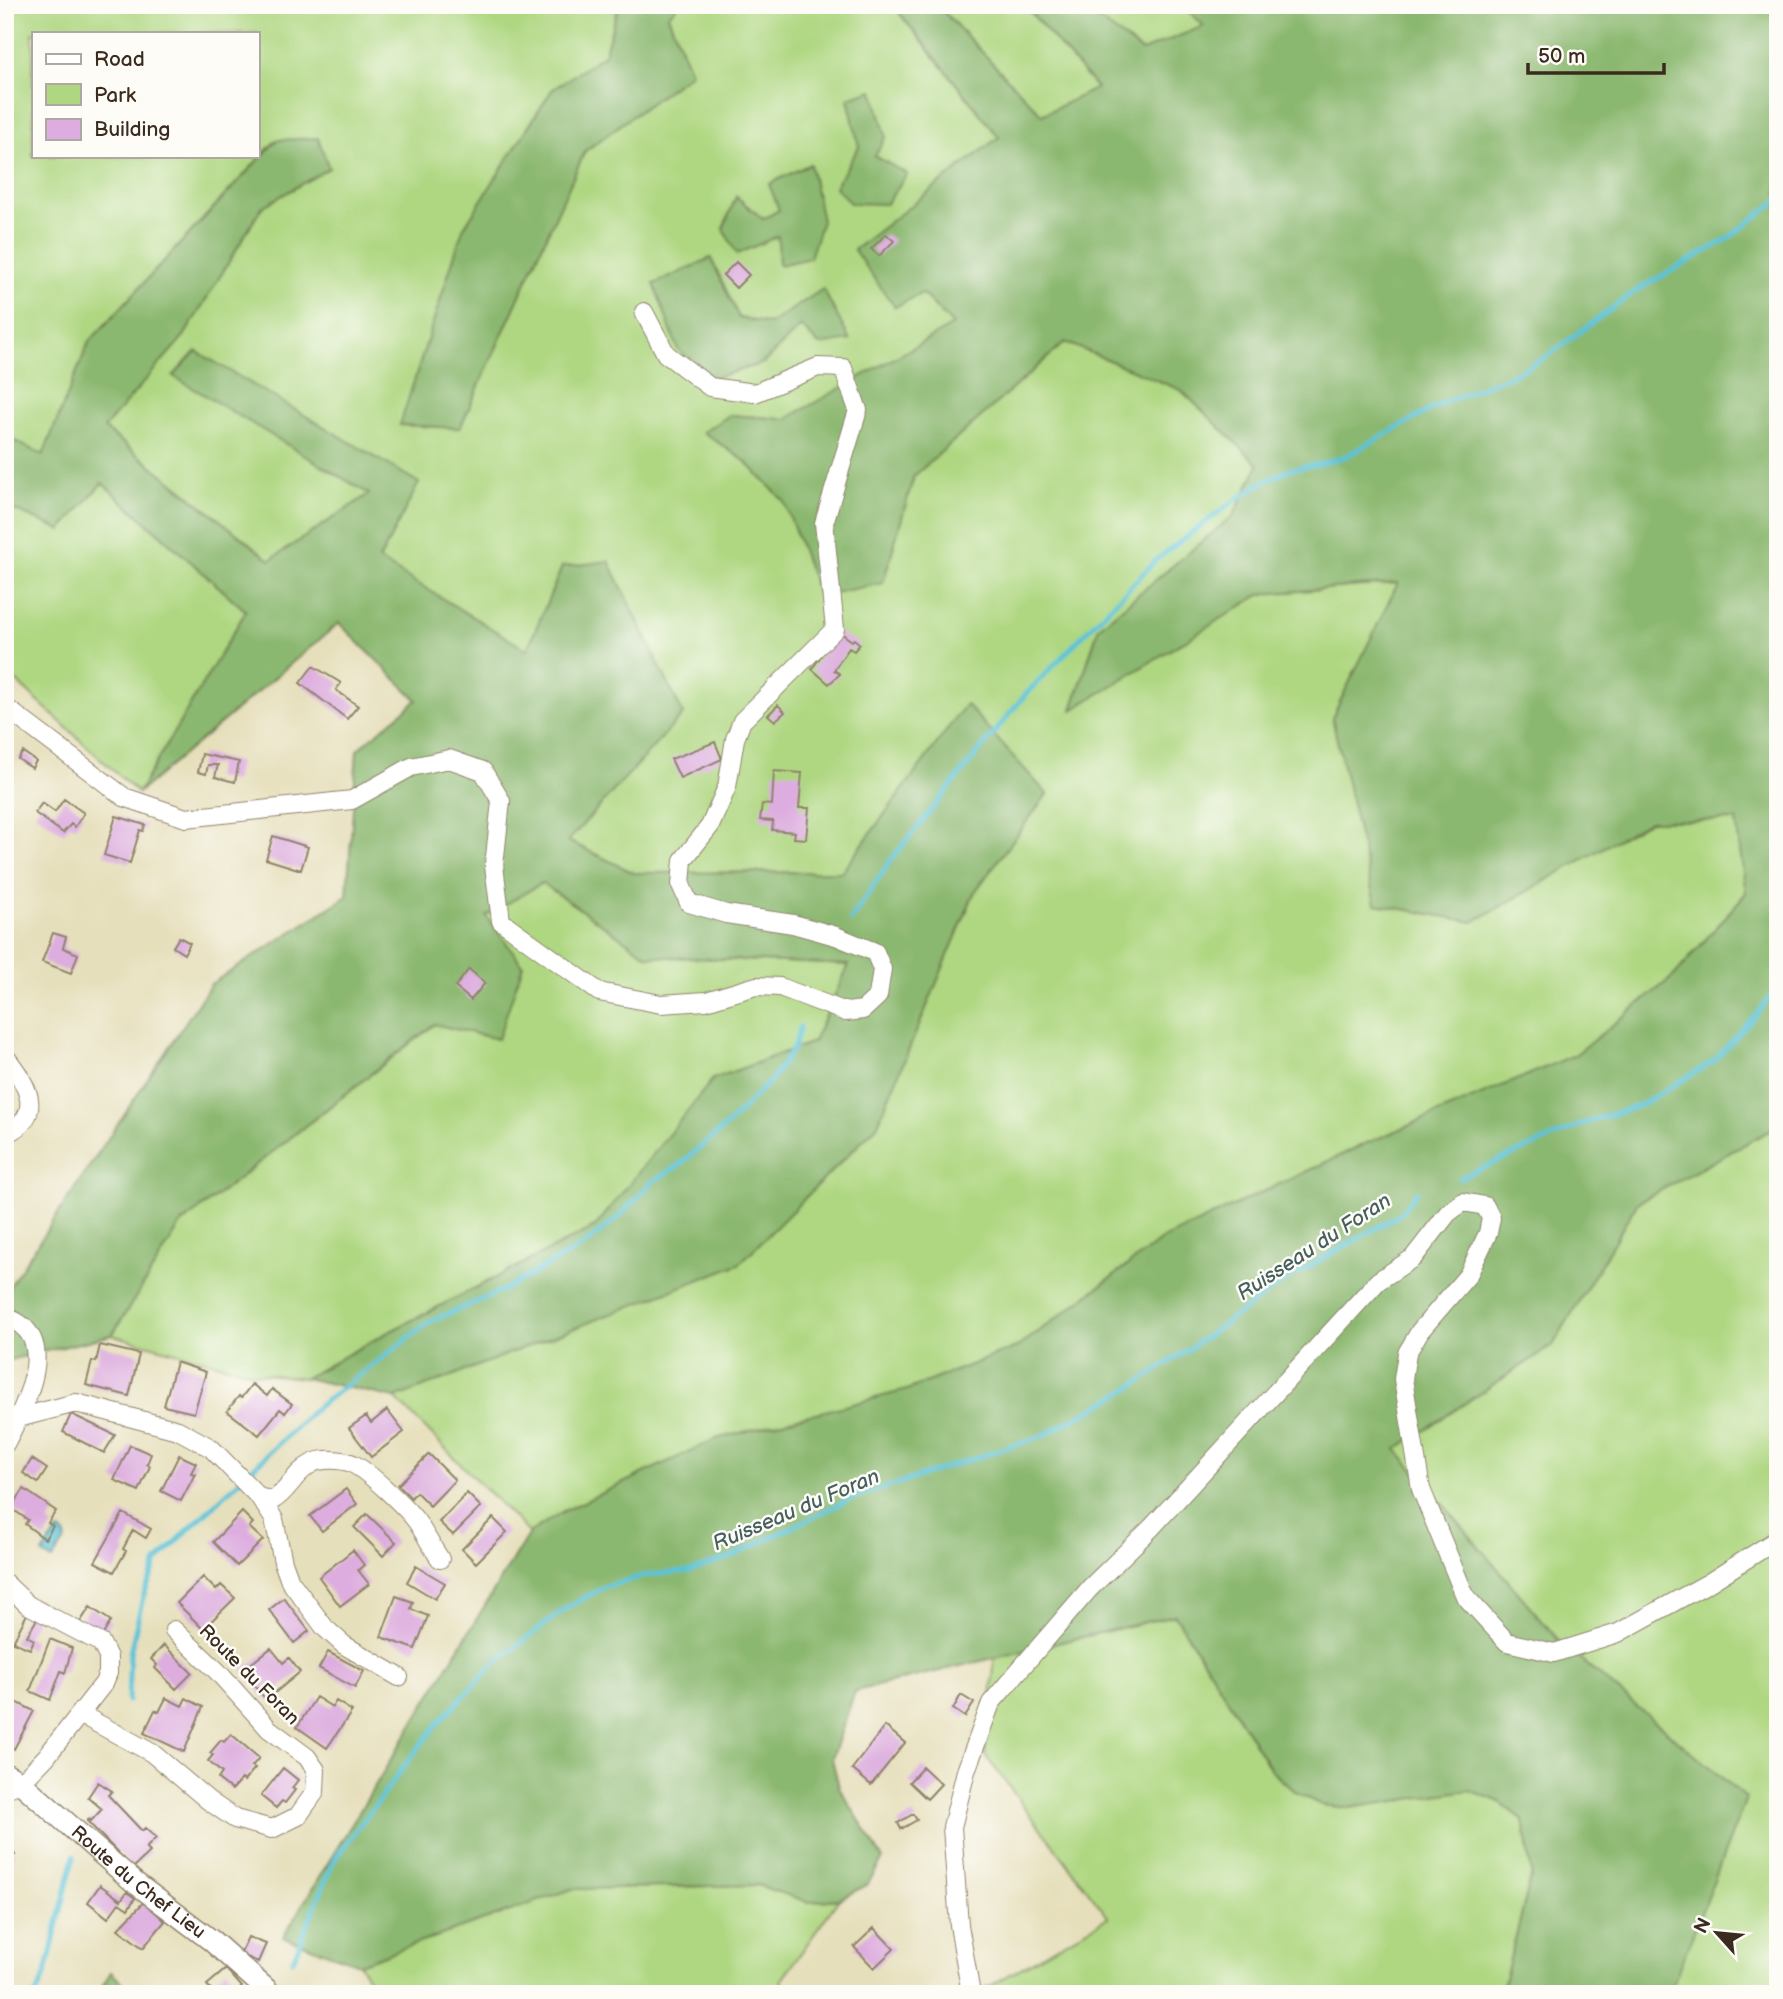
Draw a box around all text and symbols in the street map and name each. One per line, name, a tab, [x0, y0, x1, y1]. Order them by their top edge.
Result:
legend	[32, 32, 259, 158]
scale bar	[1528, 32, 1664, 76]
text: 50 m	[1538, 44, 1585, 69]
text: Road	[94, 47, 145, 72]
text: Park	[94, 83, 137, 108]
text: Building	[94, 117, 170, 142]
water label: Ruisseau du Foran	[1232, 1188, 1396, 1306]
water label: Ruisseau du Foran	[709, 1464, 883, 1556]
street label: Route du Foran	[194, 1620, 304, 1730]
street label: Route du Chef Lieu	[66, 1821, 210, 1943]
north arrow	[1682, 1898, 1752, 1968]
text: N	[1690, 1914, 1717, 1938]

